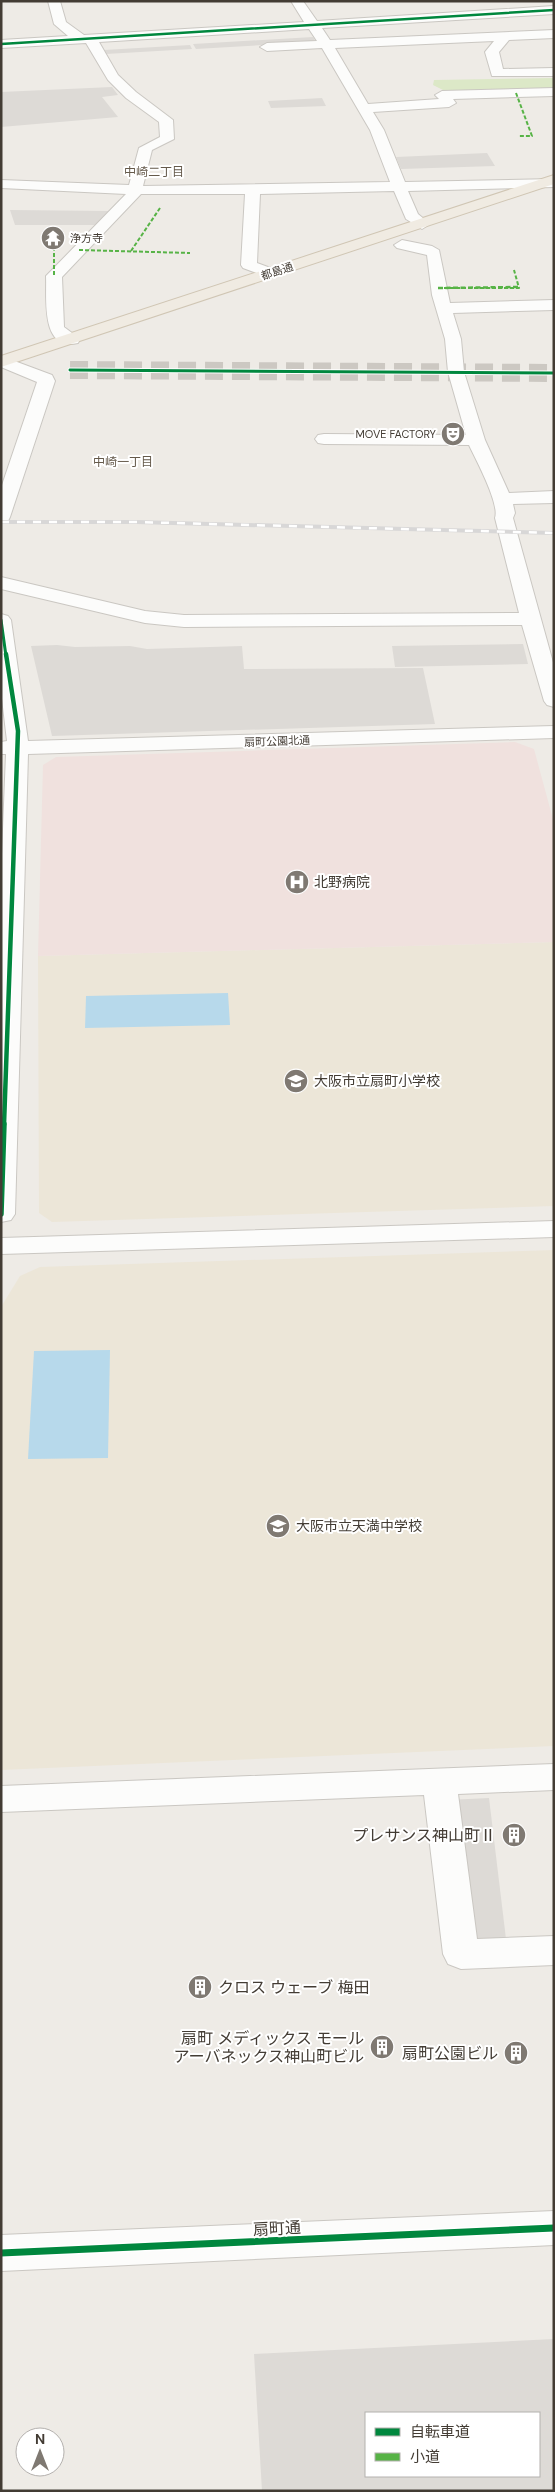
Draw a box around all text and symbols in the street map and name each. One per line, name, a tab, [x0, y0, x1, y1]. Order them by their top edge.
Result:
district label: 中崎二丁目	[124, 164, 184, 180]
temple icon: 浄方寺	[40, 225, 66, 251]
place label: 浄方寺	[70, 231, 103, 245]
street label: 都島通	[259, 259, 295, 283]
theatre icon: MOVE FACTORY	[440, 421, 466, 447]
place label: MOVE FACTORY	[355, 427, 437, 441]
district label: 中崎一丁目	[93, 454, 153, 470]
street label: 扇町公園北通	[244, 733, 310, 749]
hospital icon: 北野病院	[284, 869, 310, 895]
place label: 北野病院	[314, 873, 370, 891]
school or university icon: 大阪市立扇町小学校	[283, 1068, 309, 1094]
place label: 大阪市立扇町小学校	[314, 1072, 440, 1090]
school or university icon: 大阪市立天満中学校	[265, 1513, 291, 1539]
place label: 大阪市立天満中学校	[296, 1517, 422, 1535]
building icon: プレサンス神山町Ⅱ	[501, 1822, 527, 1848]
place label: プレサンス神山町Ⅱ	[352, 1825, 496, 1846]
building icon: クロス ウェーブ 梅田	[187, 1974, 213, 2000]
place label: クロス ウェーブ 梅田	[218, 1977, 370, 1998]
place label: 扇町 メディックス モール アーバネックス神山町ビル	[174, 2028, 364, 2067]
building icon: 扇町 メディックス モール アーバネックス神山町ビル	[369, 2034, 395, 2060]
building icon: 扇町公園ビル	[503, 2040, 529, 2066]
place label: 扇町公園ビル	[402, 2043, 498, 2064]
street label: 扇町通	[253, 2217, 302, 2240]
legend	[365, 2412, 540, 2477]
text: 自転車道	[410, 2422, 470, 2442]
north arrow	[15, 2427, 65, 2477]
text: N	[35, 2430, 45, 2448]
text: 小道	[410, 2447, 440, 2467]

